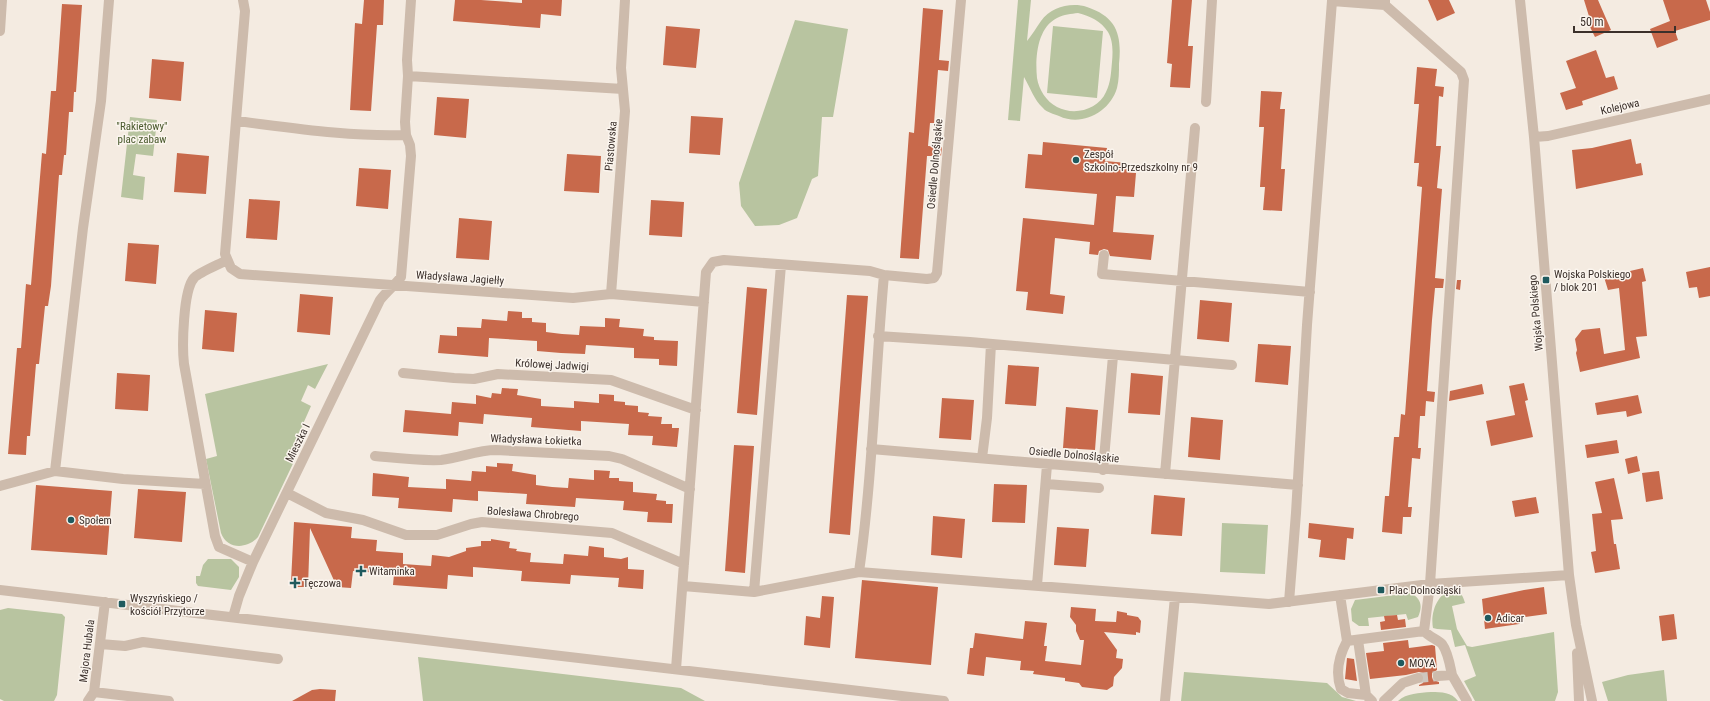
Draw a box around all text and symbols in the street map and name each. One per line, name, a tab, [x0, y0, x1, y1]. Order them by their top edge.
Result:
scale bar	[1574, 8, 1675, 34]
text: 50 m	[1580, 15, 1604, 29]
street label: Kolejowa	[1599, 96, 1641, 118]
street label: Osiedle Dolnośląskie	[925, 118, 945, 210]
park label: "Rakietowy" plac zabaw	[116, 120, 168, 146]
street label: Piastowska	[602, 121, 620, 171]
place label: Zespół Szkolno-Przedszkolny nr 9	[1084, 148, 1198, 174]
marker: Zespół Szkolno-Przedszkolny nr 9	[1071, 155, 1081, 165]
street label: Władysława Jagiełły	[416, 268, 505, 288]
place label: Wojska Polskiego / blok 201	[1554, 268, 1631, 294]
street label: Wojska Polskiego	[1526, 274, 1546, 352]
marker: Wojska Polskiego / blok 201	[1541, 275, 1551, 285]
street label: Królowej Jadwigi	[515, 357, 589, 373]
street label: Mieszka I	[283, 422, 313, 464]
street label: Władysława Łokietka	[490, 432, 582, 448]
street label: Osiedle Dolnośląskie	[1028, 445, 1120, 465]
street label: Bolesława Chrobrego	[487, 504, 580, 524]
place label: Społem	[79, 514, 112, 527]
marker: Społem	[66, 515, 76, 525]
place label: Witaminka	[369, 565, 415, 578]
marker: Witaminka	[356, 566, 366, 576]
place label: Tęczowa	[303, 577, 341, 590]
marker: Tęczowa	[290, 578, 300, 588]
place label: Plac Dolnośląski	[1389, 584, 1461, 597]
marker: Plac Dolnośląski	[1376, 585, 1386, 595]
place label: Wyszyńskiego / kościół Przytorze	[130, 592, 205, 618]
marker: Wyszyńskiego / kościół Przytorze	[117, 599, 127, 609]
place label: Adicar	[1496, 612, 1525, 625]
marker: Adicar	[1483, 613, 1493, 623]
street label: Majora Hubala	[77, 619, 97, 683]
place label: MOYA	[1409, 657, 1436, 670]
marker: MOYA	[1396, 658, 1406, 668]

